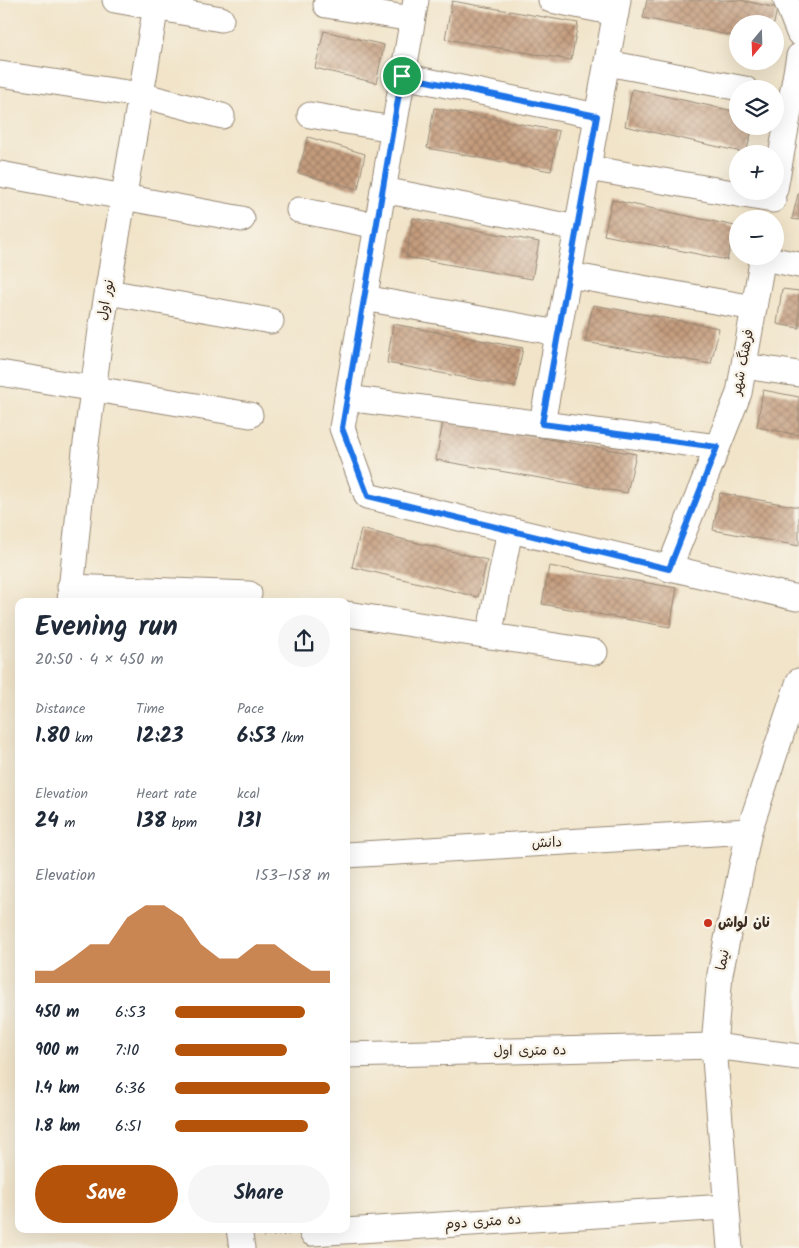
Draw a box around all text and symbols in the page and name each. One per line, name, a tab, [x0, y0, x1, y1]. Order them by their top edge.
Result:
north arrow	[729, 15, 784, 70]
map controls	[729, 15, 784, 265]
pin	[381, 55, 423, 97]
icon: arrive	[388, 62, 416, 90]
button: layers	[729, 80, 784, 135]
button: +	[729, 145, 784, 200]
button: −	[729, 210, 784, 265]
street label: نور اول	[92, 278, 120, 322]
street label: فرهنگ شهر	[726, 327, 760, 398]
text: Evening run	[35, 605, 178, 650]
button: share	[278, 615, 330, 667]
text: 20:50 · 4 × 450 m	[35, 647, 163, 672]
text: Distance	[35, 698, 85, 720]
text: Time	[136, 698, 164, 720]
text: Pace	[237, 698, 264, 720]
text: 1.80	[35, 720, 69, 753]
text: 12:23	[136, 720, 183, 753]
text: 6:53	[237, 720, 276, 753]
text: km	[69, 727, 93, 749]
text: /km	[276, 727, 304, 749]
text: Elevation	[35, 783, 88, 805]
text: Heart rate	[136, 783, 197, 805]
text: kcal	[237, 783, 260, 805]
text: 24	[35, 805, 59, 838]
text: 138	[136, 805, 166, 838]
text: 131	[237, 805, 261, 838]
text: m	[59, 812, 75, 834]
text: bpm	[166, 812, 197, 834]
street label: دانش	[531, 831, 563, 855]
text: Elevation	[35, 863, 96, 888]
text: 153–158 m	[255, 863, 330, 888]
place label: نان لواش	[718, 912, 770, 934]
marker: نان لواش	[702, 917, 714, 929]
street label: نیما	[710, 948, 736, 972]
text: 450 m	[35, 1000, 79, 1025]
text: 6:53	[115, 1000, 146, 1025]
text: 900 m	[35, 1038, 79, 1063]
text: 7:10	[115, 1038, 139, 1063]
street label: ده متری اول	[493, 1039, 567, 1063]
text: 1.4 km	[35, 1076, 80, 1101]
text: 6:36	[115, 1076, 146, 1101]
text: 1.8 km	[35, 1114, 80, 1139]
text: 6:51	[115, 1114, 141, 1139]
button: Save	[35, 1165, 178, 1223]
button: Share	[188, 1165, 330, 1223]
street label: ده متری دوم	[444, 1208, 522, 1236]

